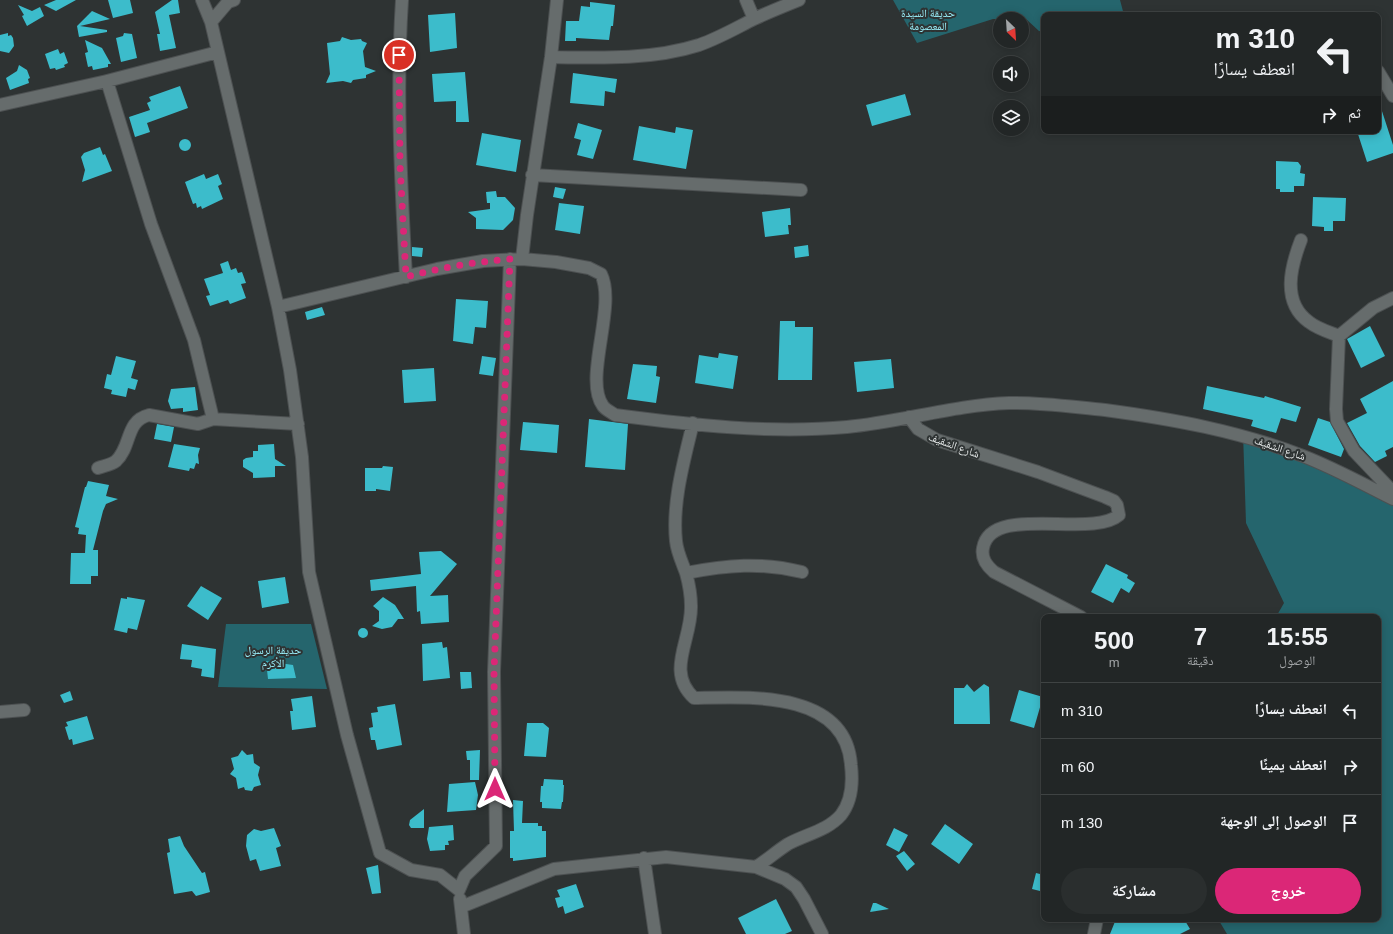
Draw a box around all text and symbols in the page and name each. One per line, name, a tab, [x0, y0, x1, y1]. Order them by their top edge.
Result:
park label: حديقة السيدة المعصومة	[901, 7, 955, 32]
north arrow	[993, 12, 1029, 48]
map controls	[993, 12, 1029, 136]
text: 310 m	[1216, 23, 1295, 54]
icon: left	[1309, 28, 1361, 80]
pin	[382, 38, 416, 72]
icon: arrive	[388, 44, 410, 66]
button: sound	[993, 56, 1029, 92]
text: انعطف يسارًا	[1213, 59, 1295, 79]
button: layers	[993, 100, 1029, 136]
icon: right	[1318, 104, 1340, 126]
text: ثم	[1348, 104, 1361, 121]
street label: شارع الشقيف	[927, 430, 981, 461]
street label: شارع الشقيف	[1252, 434, 1307, 463]
text: 7	[1194, 623, 1207, 650]
text: 15:55	[1267, 623, 1328, 650]
text: 500	[1094, 627, 1134, 654]
park label: حديقة الرسول الأكرم	[245, 644, 301, 670]
text: دقيقة	[1187, 653, 1214, 668]
text: الوصول	[1279, 653, 1315, 668]
text: m	[1109, 655, 1119, 670]
text: انعطف يسارًا	[1255, 700, 1327, 717]
icon: left	[1339, 700, 1361, 722]
text: 310 m	[1061, 702, 1103, 719]
text: انعطف يمينًا	[1259, 756, 1327, 773]
icon: right	[1339, 756, 1361, 778]
text: 60 m	[1061, 758, 1094, 775]
position arrow	[474, 768, 516, 810]
text: الوصول إلى الوجهة	[1220, 812, 1327, 829]
icon: arrive	[1339, 812, 1361, 834]
text: 130 m	[1061, 814, 1103, 831]
button: مشاركة	[1061, 868, 1207, 914]
button: خروج	[1215, 868, 1361, 914]

